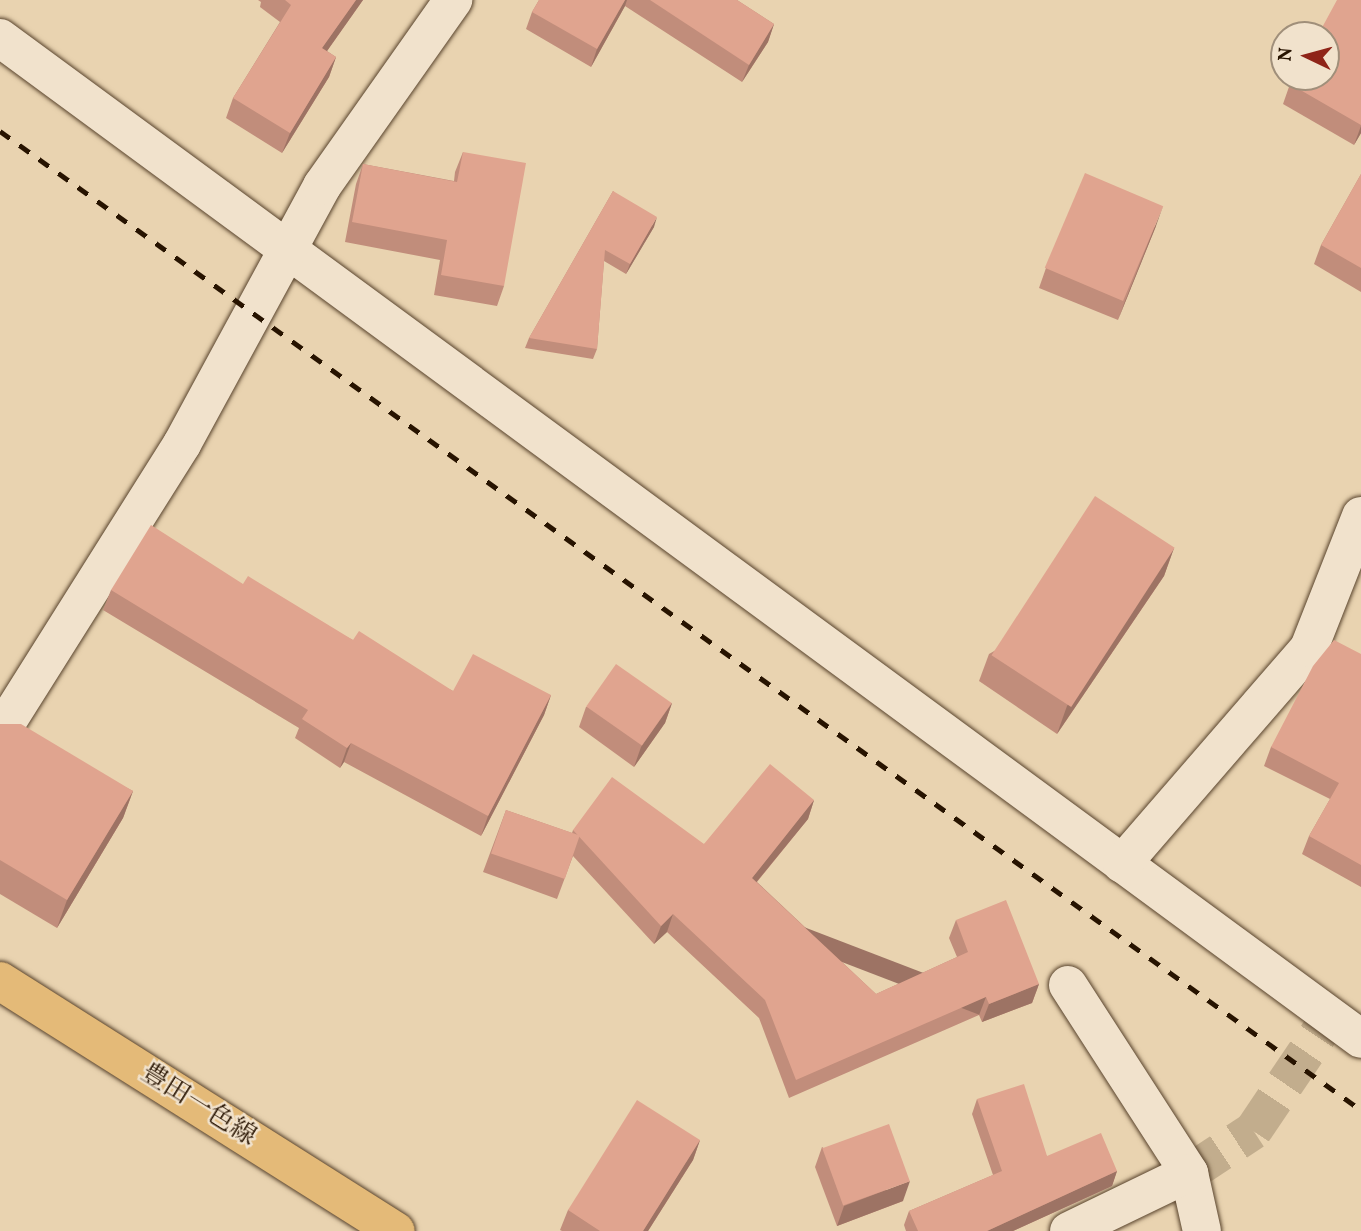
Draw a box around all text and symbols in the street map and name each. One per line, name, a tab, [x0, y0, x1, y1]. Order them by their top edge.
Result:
north arrow	[1270, 21, 1340, 91]
text: N	[1273, 46, 1300, 62]
street label: 豊田一色線	[135, 1058, 261, 1154]

